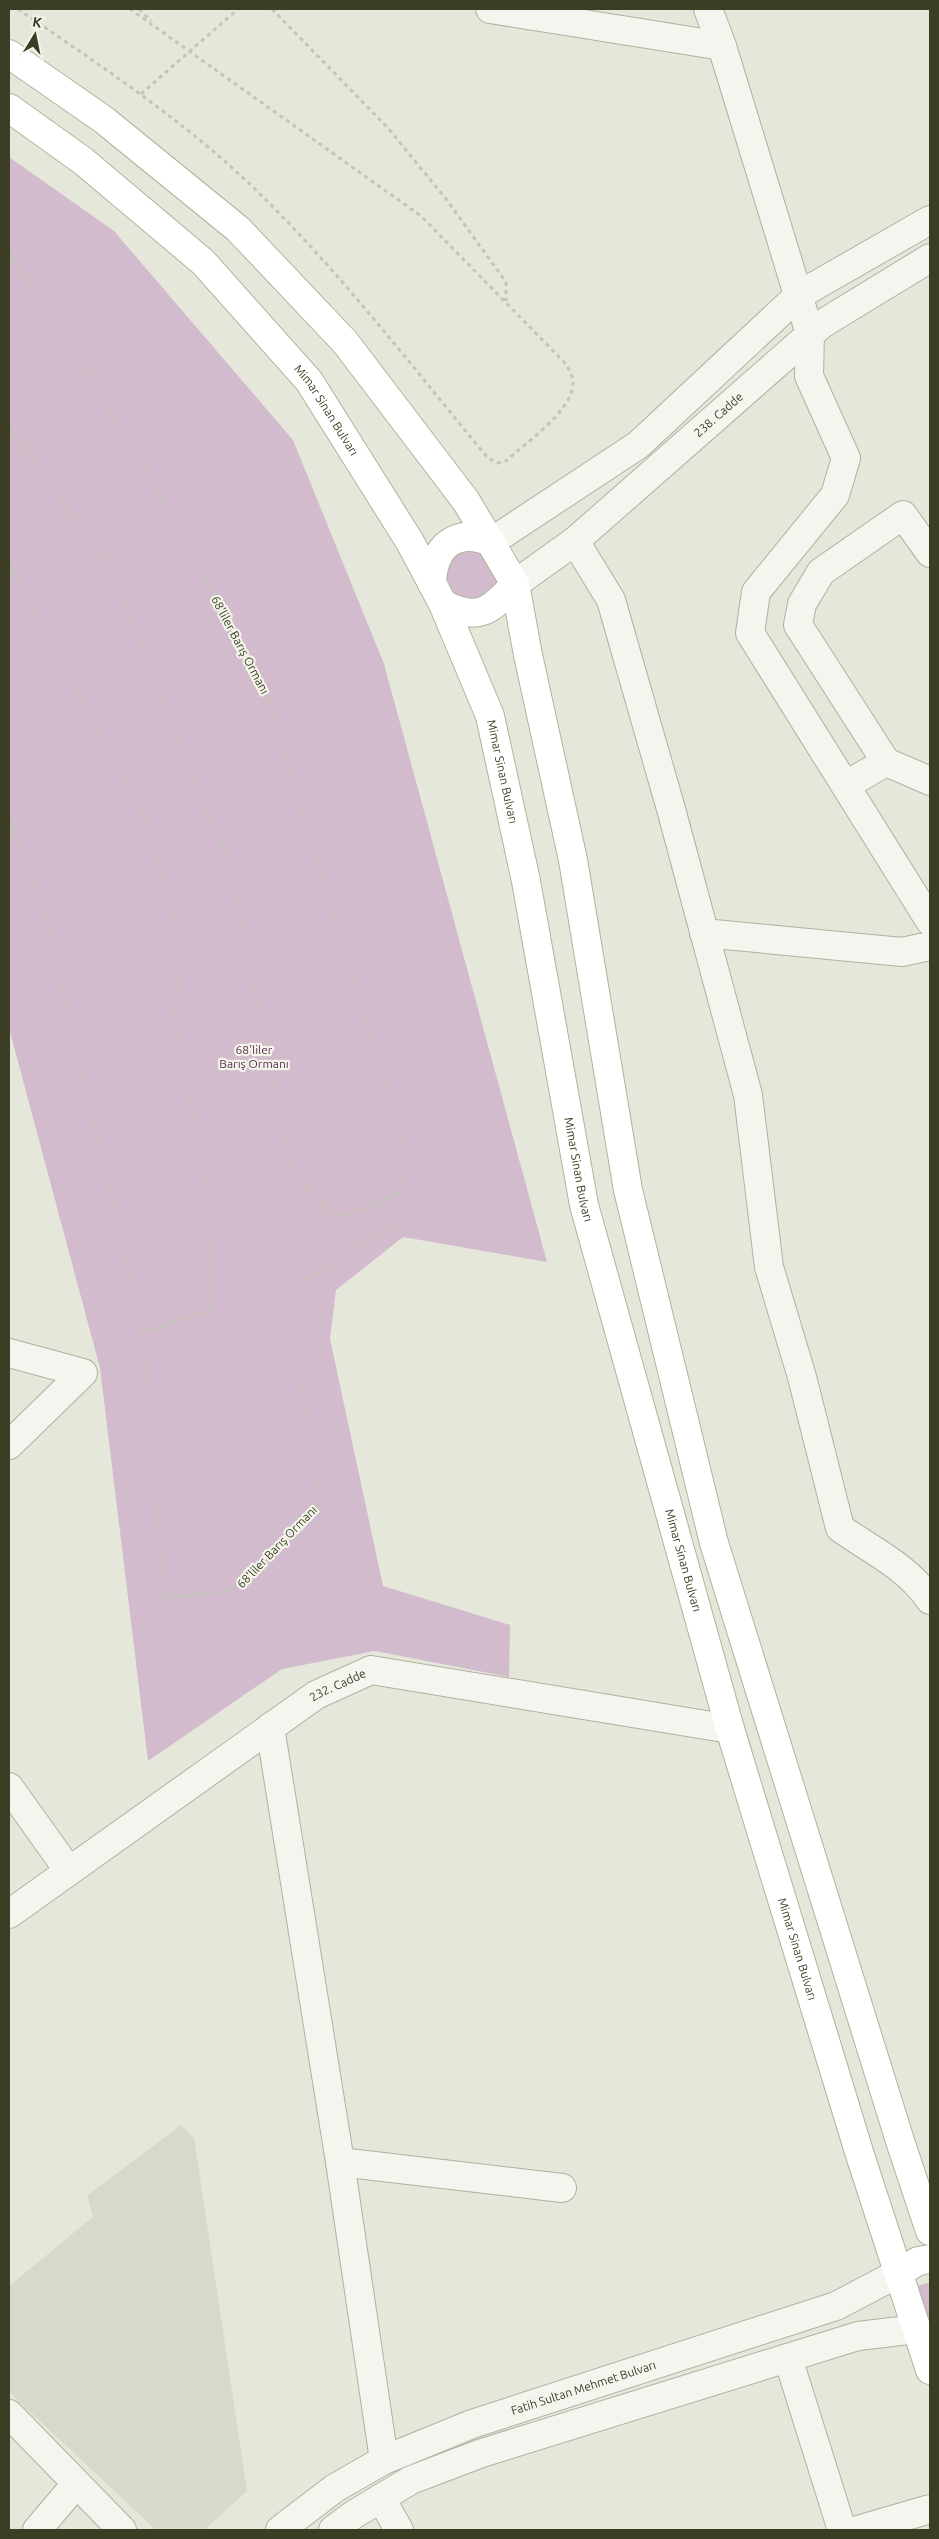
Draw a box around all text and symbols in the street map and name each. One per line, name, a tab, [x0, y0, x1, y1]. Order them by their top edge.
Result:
north arrow	[10, 10, 60, 60]
text: K	[31, 14, 44, 31]
street label: Mimar Sinan Bulvarı	[292, 362, 361, 458]
street label: 238. Cadde	[691, 390, 745, 439]
street label: 68'liler Barış Ormanı	[209, 594, 272, 696]
street label: Mimar Sinan Bulvarı	[485, 718, 520, 825]
park label: 68'liler Barış Ormanı	[219, 1043, 289, 1070]
street label: Mimar Sinan Bulvarı	[562, 1116, 595, 1223]
street label: 68'liler Barış Ormanı	[234, 1503, 319, 1590]
street label: Mimar Sinan Bulvarı	[663, 1507, 704, 1613]
street label: 232. Cadde	[307, 1666, 368, 1704]
street label: Mimar Sinan Bulvarı	[776, 1896, 819, 2002]
street label: Fatih Sultan Mehmet Bulvarı	[509, 2358, 658, 2417]

